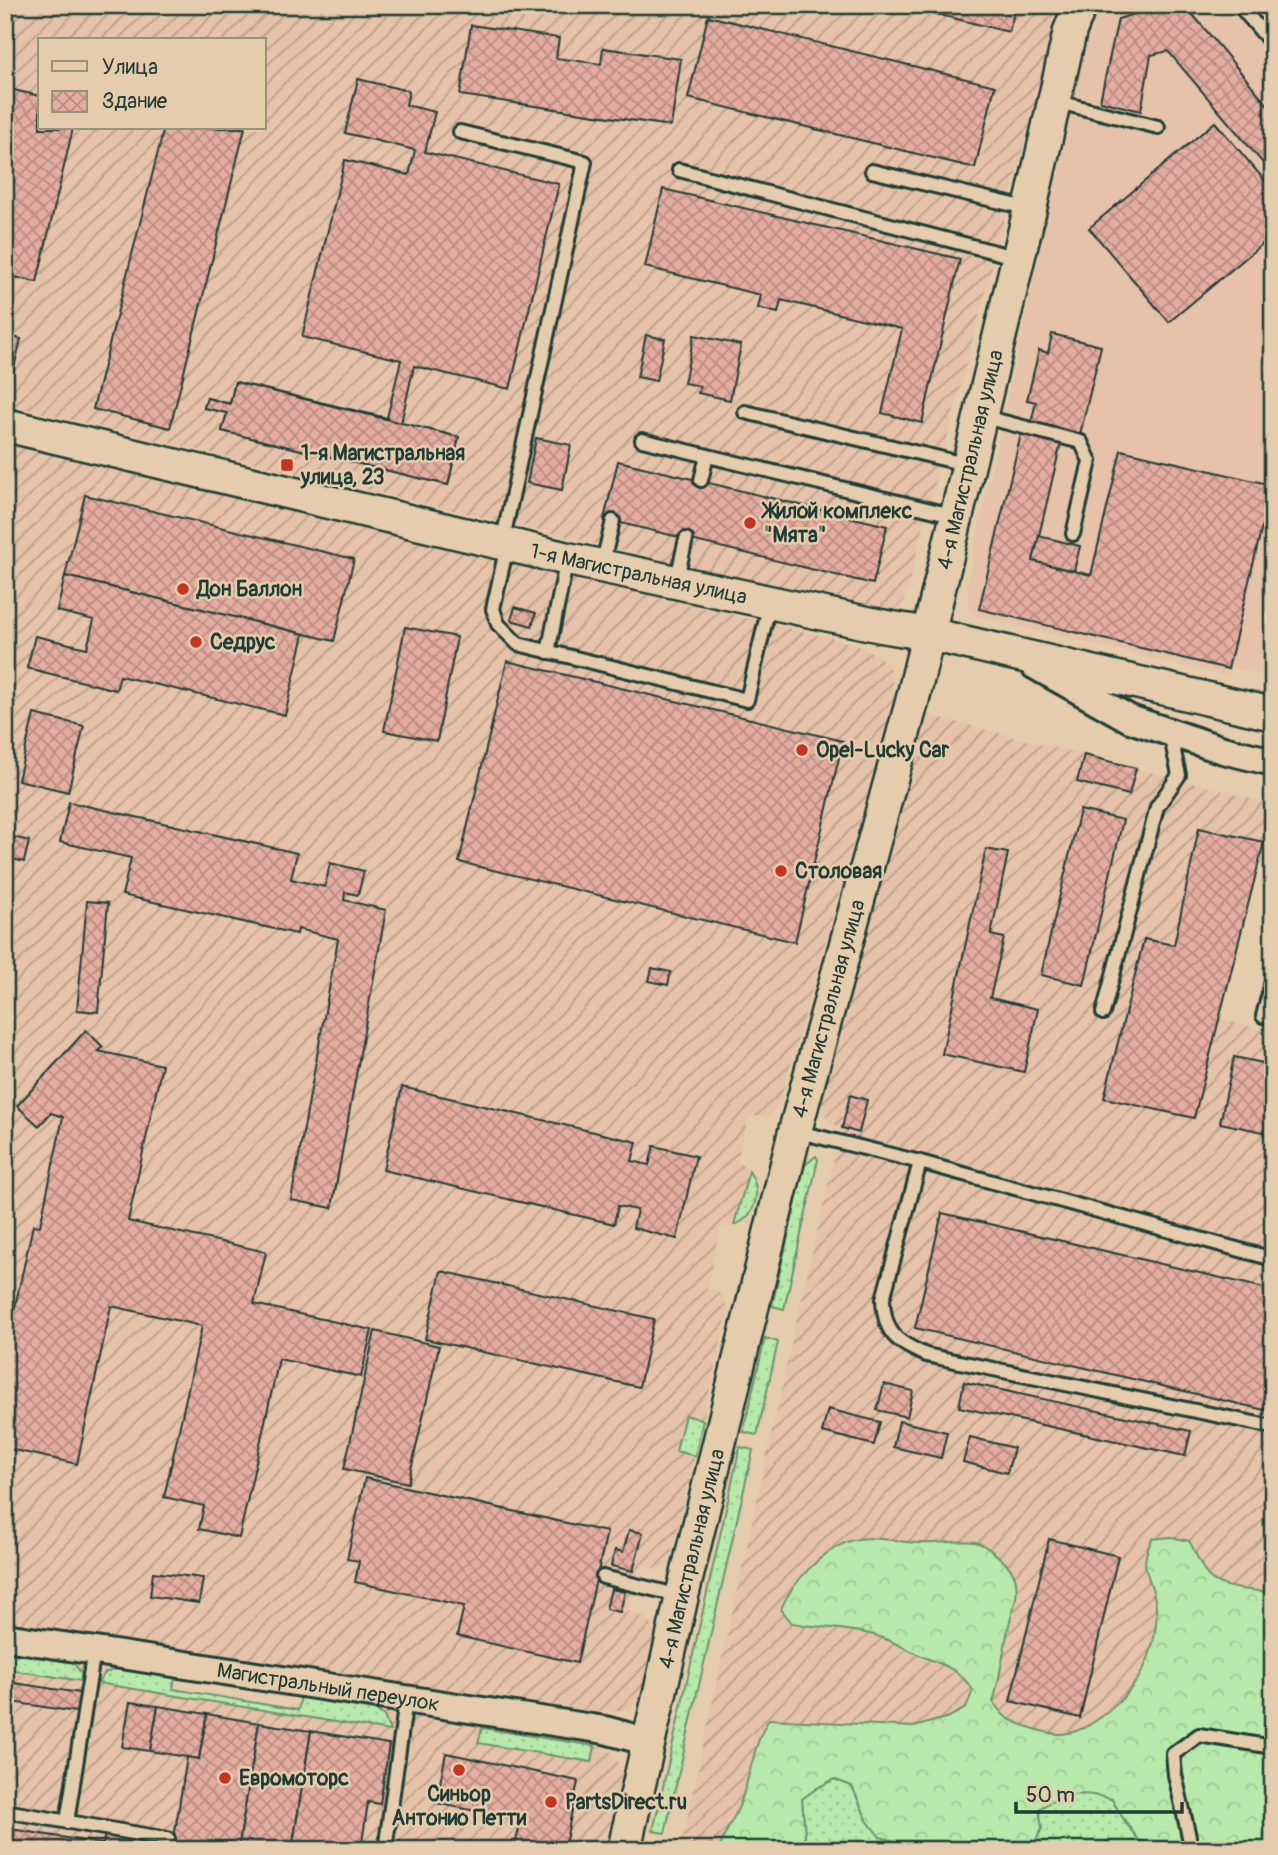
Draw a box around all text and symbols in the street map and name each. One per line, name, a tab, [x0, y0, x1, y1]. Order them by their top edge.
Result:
legend	[38, 38, 266, 130]
text: Улица	[102, 54, 158, 81]
text: Здание	[102, 88, 168, 115]
street label: 4-я Магистральная улица	[931, 347, 1009, 572]
place label: 1-я Магистральная улица, 23	[300, 440, 465, 491]
marker: 1-я Магистральная улица, 23	[279, 457, 295, 473]
place label: Жилой комплекс "Мята"	[760, 498, 913, 549]
marker: Жилой комплекс "Мята"	[742, 515, 758, 531]
street label: 1-я Магистральная улица	[528, 537, 750, 610]
place label: Дон Баллон	[195, 576, 302, 603]
marker: Дон Баллон	[175, 581, 191, 597]
place label: Седрус	[210, 629, 276, 656]
marker: Седрус	[188, 634, 204, 650]
place label: Opel-Lucky Car	[816, 737, 950, 764]
marker: Opel-Lucky Car	[794, 742, 810, 758]
place label: Столовая	[795, 858, 882, 885]
marker: Столовая	[773, 863, 789, 879]
street label: 4-я Магистральная улица	[786, 896, 871, 1121]
street label: 4-я Магистральная улица	[652, 1446, 731, 1671]
street label: Магистральный переулок	[215, 1657, 441, 1718]
marker: Синьор Антонио Петти	[451, 1762, 467, 1778]
place label: Евромоторс	[239, 1765, 349, 1792]
marker: Евромоторс	[217, 1770, 233, 1786]
scale bar	[1016, 1771, 1182, 1815]
place label: Синьор Антонио Петти	[392, 1781, 527, 1832]
text: 50 m	[1026, 1782, 1075, 1809]
place label: PartsDirect.ru	[565, 1789, 687, 1816]
marker: PartsDirect.ru	[543, 1794, 559, 1810]

